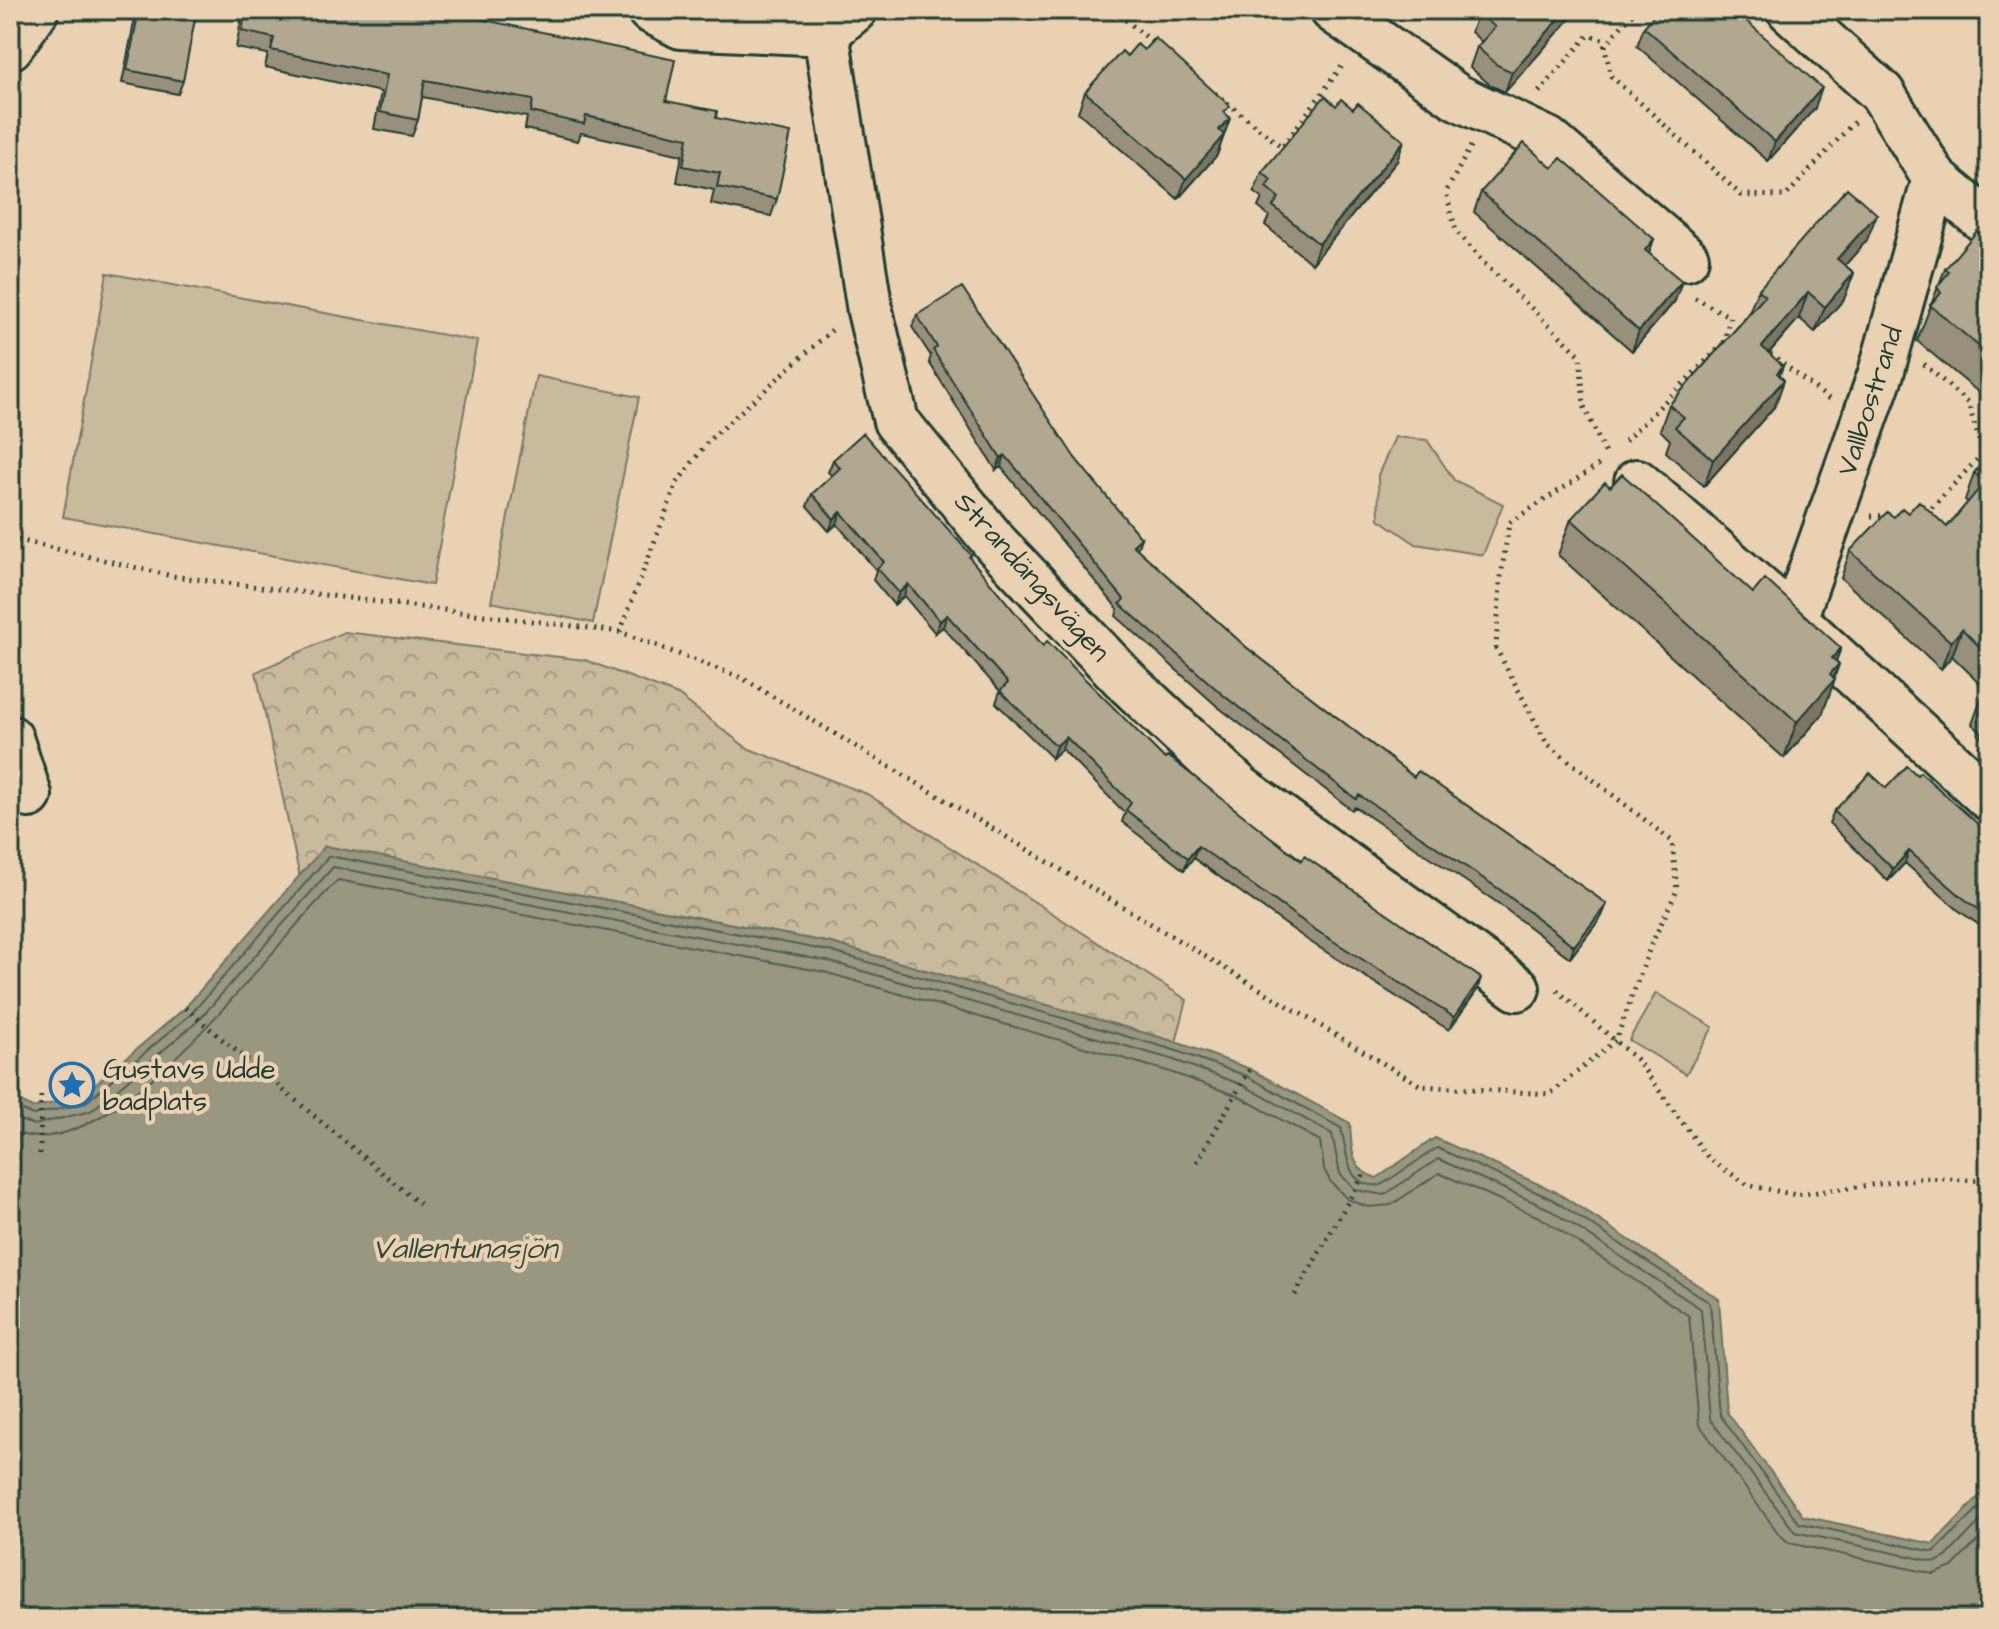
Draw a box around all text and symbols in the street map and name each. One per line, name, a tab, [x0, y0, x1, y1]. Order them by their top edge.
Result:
street label: Vallbostrand	[1827, 321, 1913, 481]
street label: Strandängsvägen	[944, 484, 1119, 671]
place label: Gustavs Udde badplats	[103, 1050, 276, 1121]
place icon: Gustavs Udde badplats	[48, 1061, 96, 1109]
water label: Vallentunasjön	[373, 1228, 560, 1270]

